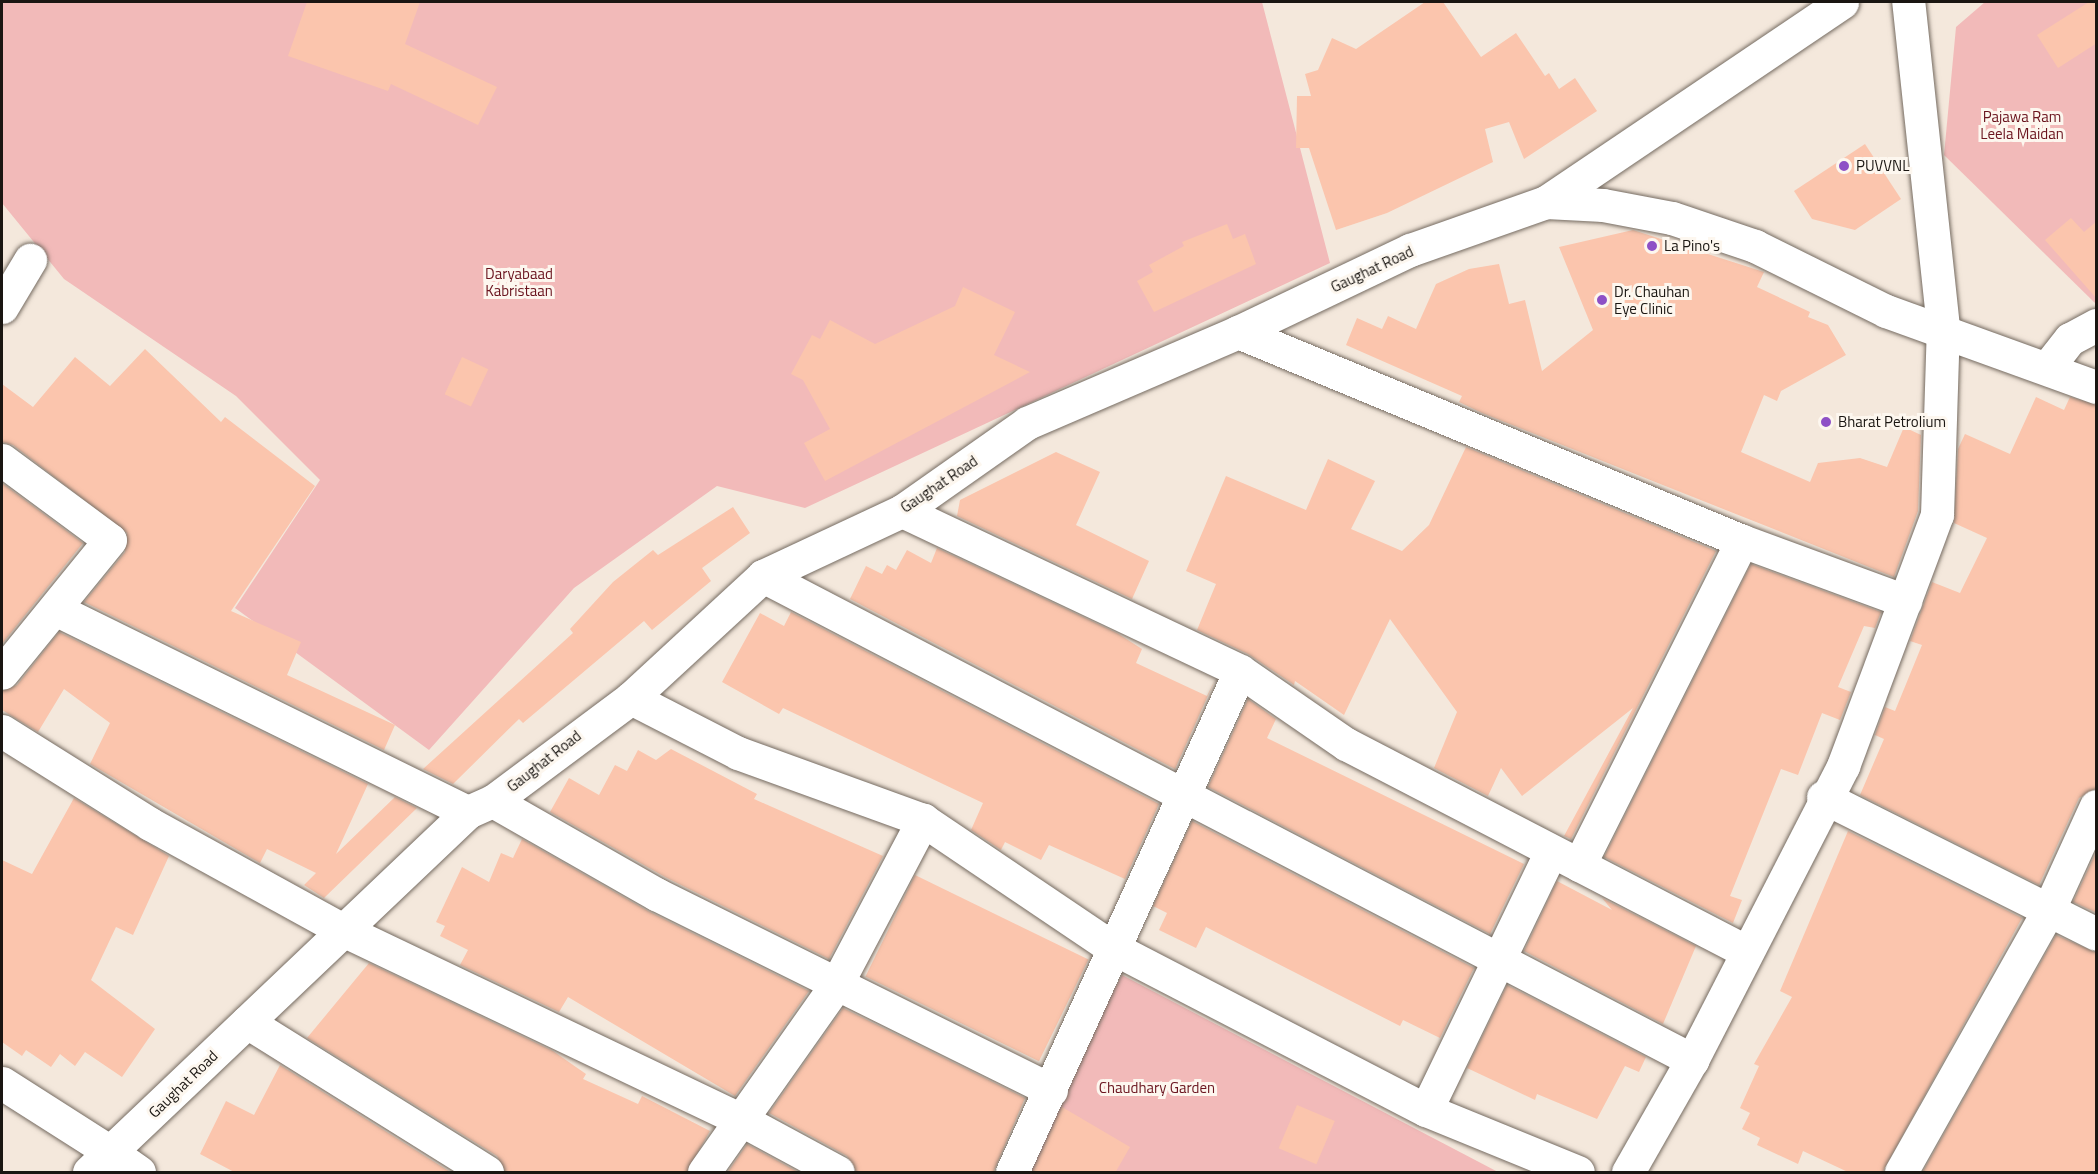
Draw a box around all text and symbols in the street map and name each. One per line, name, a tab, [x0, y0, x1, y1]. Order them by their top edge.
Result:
park label: Pajawa Ram Leela Maidan	[1980, 107, 2064, 142]
place label: PUVVNL	[1856, 157, 1909, 175]
marker: PUVVNL	[1837, 159, 1851, 173]
place label: La Pino's	[1664, 237, 1720, 255]
marker: La Pino's	[1645, 239, 1659, 253]
street label: Gaughat Road	[1328, 242, 1416, 296]
park label: Daryabaad Kabristaan	[485, 264, 553, 299]
place label: Dr. Chauhan Eye Clinic	[1614, 282, 1690, 317]
marker: Dr. Chauhan Eye Clinic	[1595, 293, 1609, 307]
place label: Bharat Petrolium	[1838, 413, 1946, 431]
marker: Bharat Petrolium	[1819, 415, 1833, 429]
street label: Gaughat Road	[897, 452, 981, 516]
street label: Gaughat Road	[503, 726, 585, 796]
street label: Gaughat Road	[145, 1047, 221, 1121]
park label: Chaudhary Garden	[1099, 1079, 1215, 1097]

